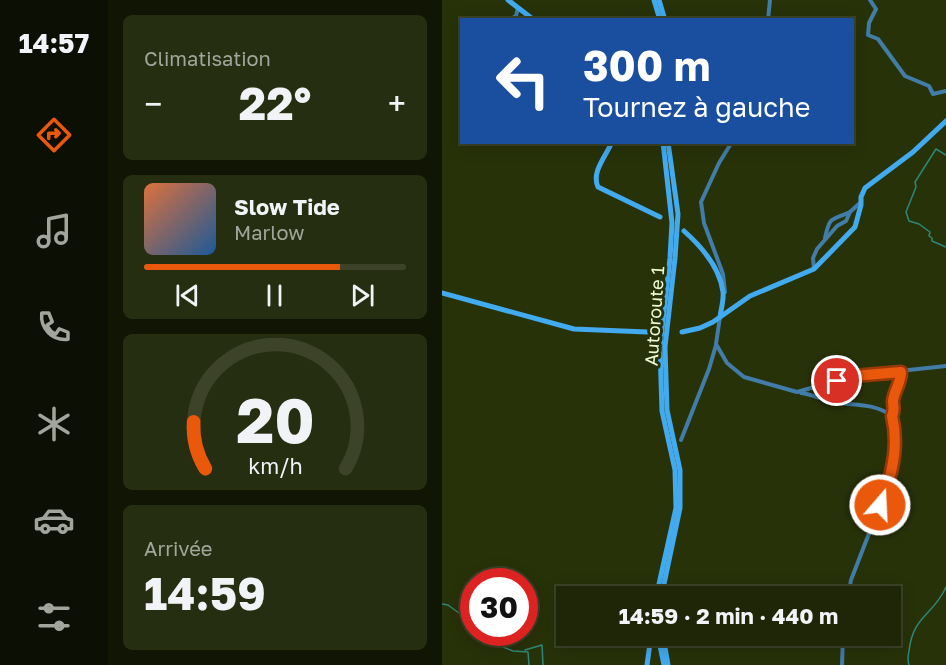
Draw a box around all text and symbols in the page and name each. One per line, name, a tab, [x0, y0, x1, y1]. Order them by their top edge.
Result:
text: 14:57	[19, 27, 89, 59]
text: 300 m	[583, 40, 710, 90]
icon: left	[484, 42, 562, 120]
text: Climatisation	[144, 46, 271, 70]
text: 22°	[239, 76, 311, 130]
text: −	[144, 84, 162, 123]
text: +	[388, 84, 406, 123]
text: Tournez à gauche	[583, 91, 810, 123]
icon: directions	[33, 114, 75, 156]
text: Slow Tide	[234, 193, 340, 220]
icon: music	[33, 210, 75, 252]
text: Marlow	[234, 220, 305, 244]
street label: Autoroute 1	[640, 265, 668, 367]
icon: previous	[171, 279, 204, 312]
icon: pause	[258, 279, 291, 312]
icon: next	[346, 279, 379, 312]
icon: phone	[33, 306, 75, 348]
pin	[811, 355, 862, 406]
icon: arrive	[820, 364, 853, 397]
text: 20	[236, 383, 314, 458]
icon: climate	[33, 403, 75, 445]
text: km/h	[248, 454, 302, 480]
position arrow	[848, 473, 912, 537]
icon: car	[33, 499, 75, 541]
text: Arrivée	[144, 536, 212, 560]
text: 14:59	[144, 566, 266, 620]
speed limit sign: 30	[460, 568, 538, 646]
icon: filters	[33, 596, 75, 638]
text: 14:59 · 2 min · 440 m	[619, 602, 838, 629]

